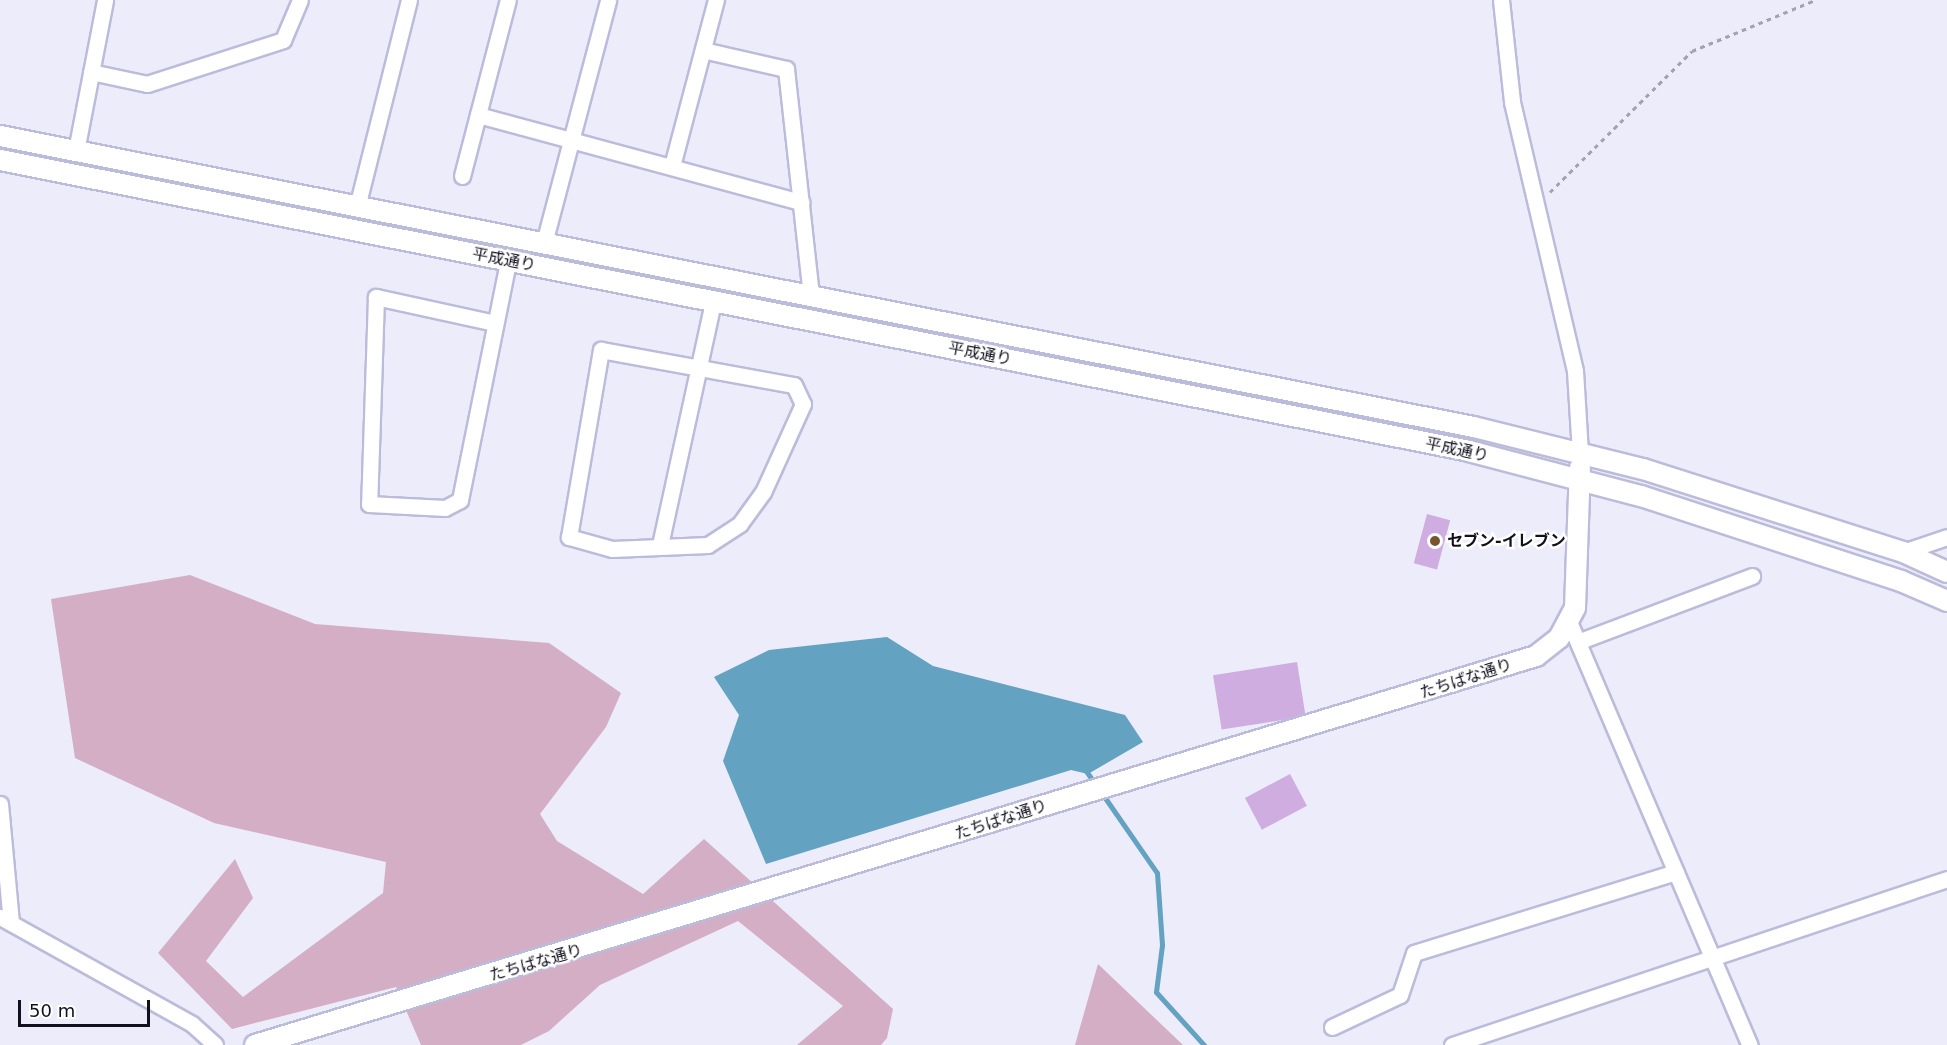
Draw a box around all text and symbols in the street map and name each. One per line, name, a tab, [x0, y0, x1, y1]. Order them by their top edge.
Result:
street label: 平成通り	[471, 244, 537, 276]
street label: 平成通り	[947, 338, 1013, 370]
street label: 平成通り	[1424, 434, 1490, 466]
place label: セブン-イレブン	[1447, 531, 1566, 551]
marker: セブン-イレブン	[1428, 534, 1442, 548]
street label: たちばな通り	[1417, 655, 1515, 703]
street label: たちばな通り	[952, 796, 1050, 844]
street label: たちばな通り	[487, 941, 585, 985]
scale bar	[21, 988, 153, 1026]
text: 50 m	[29, 1000, 75, 1021]

